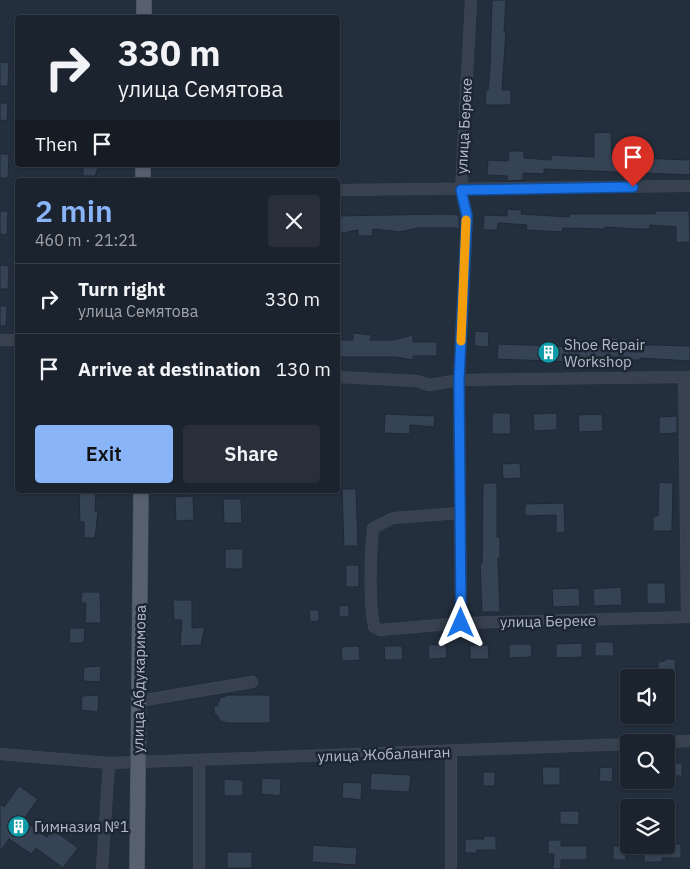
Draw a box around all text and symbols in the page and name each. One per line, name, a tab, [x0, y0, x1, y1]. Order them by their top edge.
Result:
text: 330 m	[118, 30, 221, 76]
icon: right	[35, 35, 100, 100]
text: улица Семятова	[118, 74, 283, 103]
street label: улица Береке	[452, 78, 476, 174]
icon: arrive	[88, 130, 116, 158]
text: Then	[35, 132, 78, 156]
pin	[612, 136, 654, 187]
icon: arrive	[619, 143, 647, 171]
text: 2 min	[35, 191, 113, 230]
button: close	[268, 195, 320, 247]
text: 460 m · 21:21	[35, 230, 137, 250]
text: Turn right	[78, 277, 165, 301]
icon: right	[35, 285, 63, 313]
text: 330 m	[265, 287, 320, 311]
text: улица Семятова	[78, 301, 198, 321]
place label: Shoe Repair Workshop	[564, 335, 645, 371]
building icon: Shoe Repair Workshop	[536, 341, 560, 365]
icon: arrive	[35, 355, 63, 383]
text: Arrive at destination	[78, 357, 261, 381]
text: 130 m	[276, 357, 331, 381]
button: Exit	[35, 425, 173, 483]
button: Share	[183, 425, 320, 483]
position arrow	[434, 596, 486, 648]
street label: улица Абдукаримова	[128, 605, 150, 753]
street label: улица Береке	[500, 611, 596, 631]
map controls	[620, 669, 675, 854]
button: sound	[620, 669, 675, 724]
button: search	[620, 734, 675, 789]
street label: улица Жобаланган	[317, 742, 451, 766]
button: layers	[620, 799, 675, 854]
building icon: Гимназия №1	[6, 814, 30, 838]
place label: Гимназия №1	[34, 817, 129, 836]

